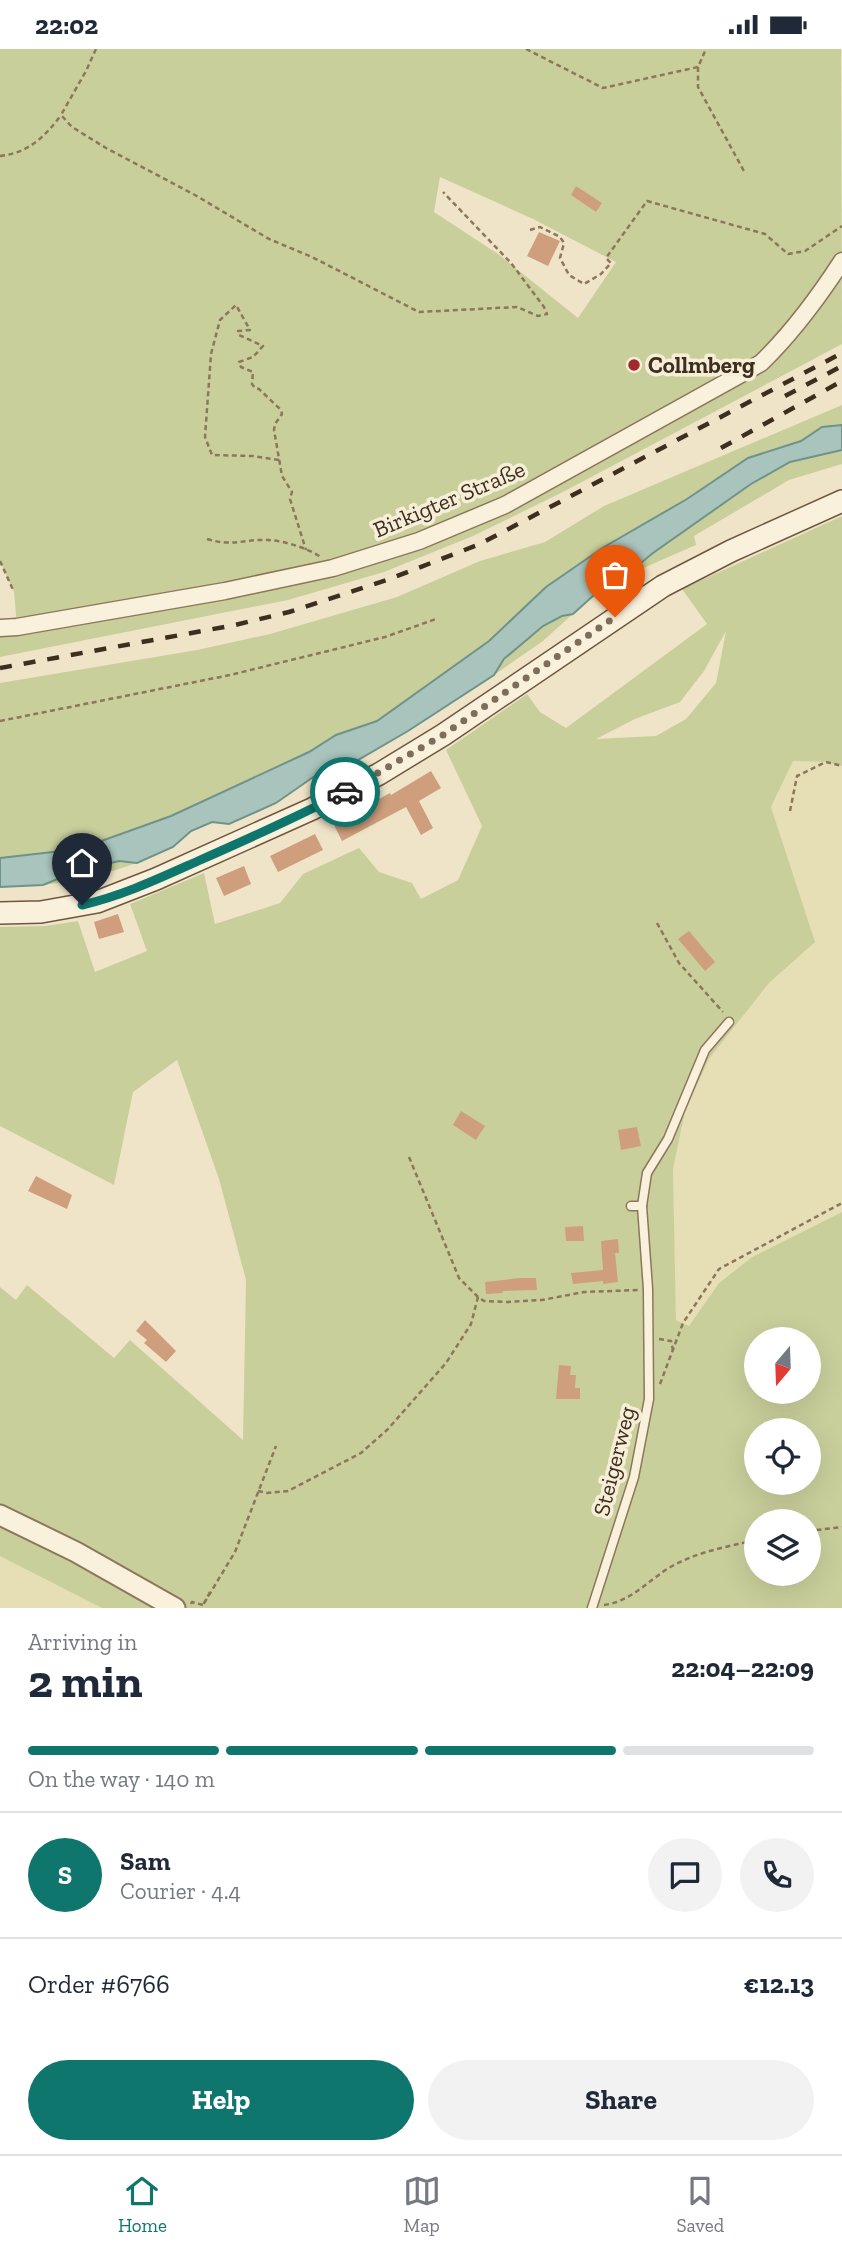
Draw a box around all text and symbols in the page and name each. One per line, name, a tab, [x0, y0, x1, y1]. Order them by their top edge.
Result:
text: 22:02	[35, 9, 98, 41]
place label: Collmberg	[648, 351, 755, 379]
marker: Collmberg	[626, 357, 642, 373]
street label: Birkigter Straße	[369, 454, 529, 544]
pin	[585, 545, 645, 617]
icon: bag	[596, 556, 634, 594]
courier	[310, 757, 380, 827]
icon: car	[326, 773, 364, 811]
pin	[52, 833, 112, 905]
icon: home	[63, 844, 101, 882]
north arrow	[744, 1327, 821, 1403]
map controls	[744, 1327, 821, 1586]
street label: Steigerweg	[587, 1403, 641, 1519]
button: locate	[744, 1418, 821, 1495]
button: layers	[744, 1509, 821, 1586]
text: Arriving in	[28, 1628, 137, 1656]
text: 22:04–22:09	[671, 1652, 814, 1684]
text: 2 min	[28, 1654, 143, 1709]
text: On the way · 140 m	[28, 1765, 215, 1793]
button: chat	[648, 1838, 722, 1912]
button: phone	[740, 1838, 814, 1912]
text: Sam	[120, 1845, 170, 1877]
text: S	[58, 1859, 72, 1891]
text: Courier · 4.4	[120, 1877, 241, 1905]
text: Order #6766	[28, 1968, 170, 2000]
text: €12.13	[744, 1968, 814, 2000]
button: Help	[28, 2060, 414, 2140]
button: Share	[428, 2060, 814, 2140]
tab: Home	[118, 2172, 167, 2237]
tab: Map	[403, 2172, 441, 2237]
tab: Saved	[676, 2172, 724, 2237]

